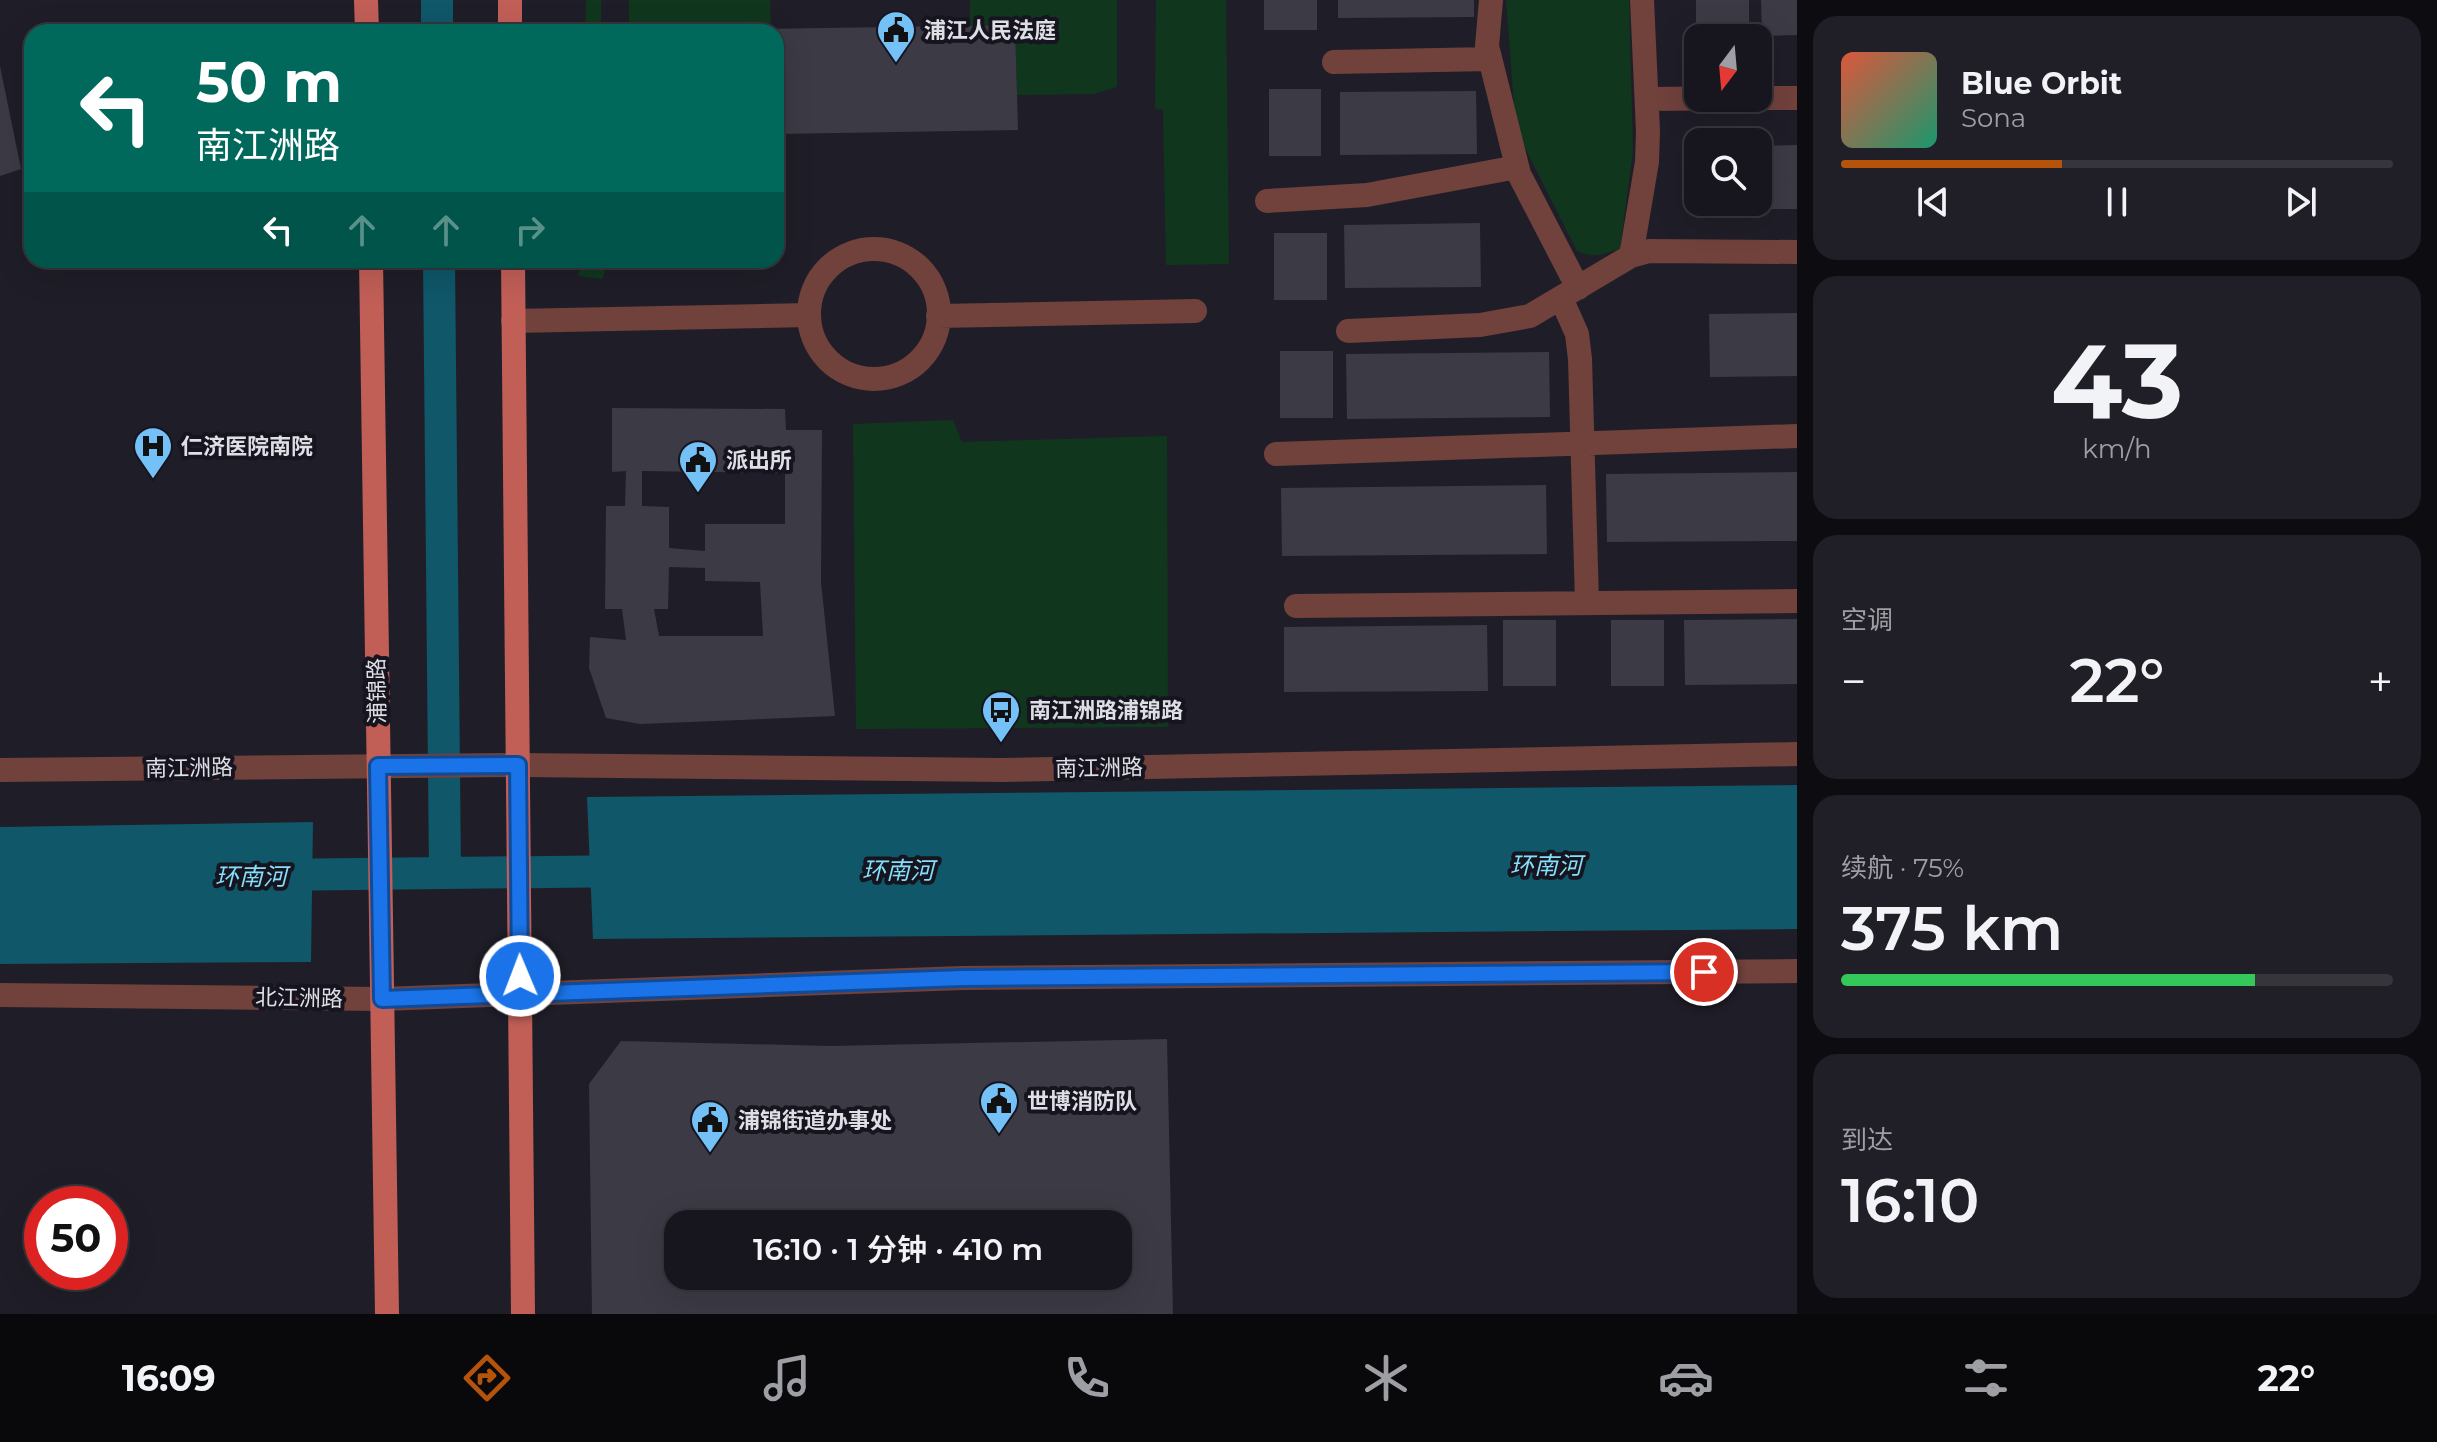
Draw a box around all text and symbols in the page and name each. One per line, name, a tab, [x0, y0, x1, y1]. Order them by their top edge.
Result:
public building icon: 浦江人民法庭	[875, 9, 917, 64]
place label: 浦江人民法庭	[924, 17, 1056, 44]
north arrow	[1684, 24, 1772, 112]
map controls	[1684, 24, 1772, 216]
text: 50 m	[196, 48, 342, 116]
icon: left	[64, 56, 168, 160]
text: Blue Orbit	[1961, 65, 2122, 102]
text: Sona	[1961, 102, 2026, 134]
text: 南江洲路	[196, 123, 340, 167]
button: search	[1684, 128, 1772, 216]
icon: previous	[1911, 180, 1955, 224]
icon: pause	[2095, 180, 2139, 224]
icon: next	[2279, 180, 2323, 224]
icon: left	[256, 208, 300, 252]
icon: ahead	[340, 208, 384, 252]
icon: ahead	[424, 208, 468, 252]
icon: right	[508, 208, 552, 252]
text: 43	[2051, 317, 2183, 444]
hospital icon: 仁济医院南院	[132, 425, 174, 480]
place label: 仁济医院南院	[181, 433, 313, 460]
text: km/h	[2082, 433, 2152, 465]
public building icon: 派出所	[677, 439, 719, 494]
place label: 派出所	[726, 447, 792, 474]
text: 空调	[1841, 604, 1893, 636]
text: 22°	[2070, 644, 2164, 717]
text: −	[1841, 654, 1866, 708]
text: +	[2368, 654, 2393, 708]
street label: 浦锦路	[363, 658, 391, 724]
bus stop icon: 南江洲路浦锦路	[980, 689, 1022, 744]
place label: 南江洲路浦锦路	[1029, 697, 1183, 724]
street label: 南江洲路	[145, 754, 233, 782]
street label: 南江洲路	[1055, 754, 1143, 782]
water label: 环南河	[1510, 851, 1586, 880]
text: 续航 · 75%	[1841, 852, 1964, 884]
water label: 环南河	[862, 856, 938, 885]
water label: 环南河	[215, 862, 291, 891]
text: 375 km	[1841, 892, 2063, 965]
position arrow	[478, 934, 562, 1018]
pin	[1670, 938, 1738, 1006]
icon: arrive	[1682, 950, 1726, 994]
street label: 北江洲路	[255, 984, 343, 1012]
public building icon: 世博消防队	[978, 1080, 1020, 1135]
place label: 世博消防队	[1027, 1088, 1137, 1115]
public building icon: 浦锦街道办事处	[689, 1099, 731, 1154]
place label: 浦锦街道办事处	[738, 1107, 892, 1134]
text: 到达	[1841, 1124, 1893, 1156]
text: 16:10	[1841, 1164, 1979, 1237]
speed limit sign: 50	[24, 1186, 128, 1290]
text: 16:10 · 1 分钟 · 410 m	[753, 1231, 1043, 1268]
icon: directions	[459, 1350, 515, 1406]
icon: music	[759, 1350, 815, 1406]
icon: phone	[1059, 1350, 1115, 1406]
icon: climate	[1358, 1350, 1414, 1406]
icon: car	[1658, 1350, 1714, 1406]
icon: filters	[1958, 1350, 2014, 1406]
text: 16:09	[122, 1356, 216, 1400]
text: 22°	[2258, 1356, 2315, 1400]

